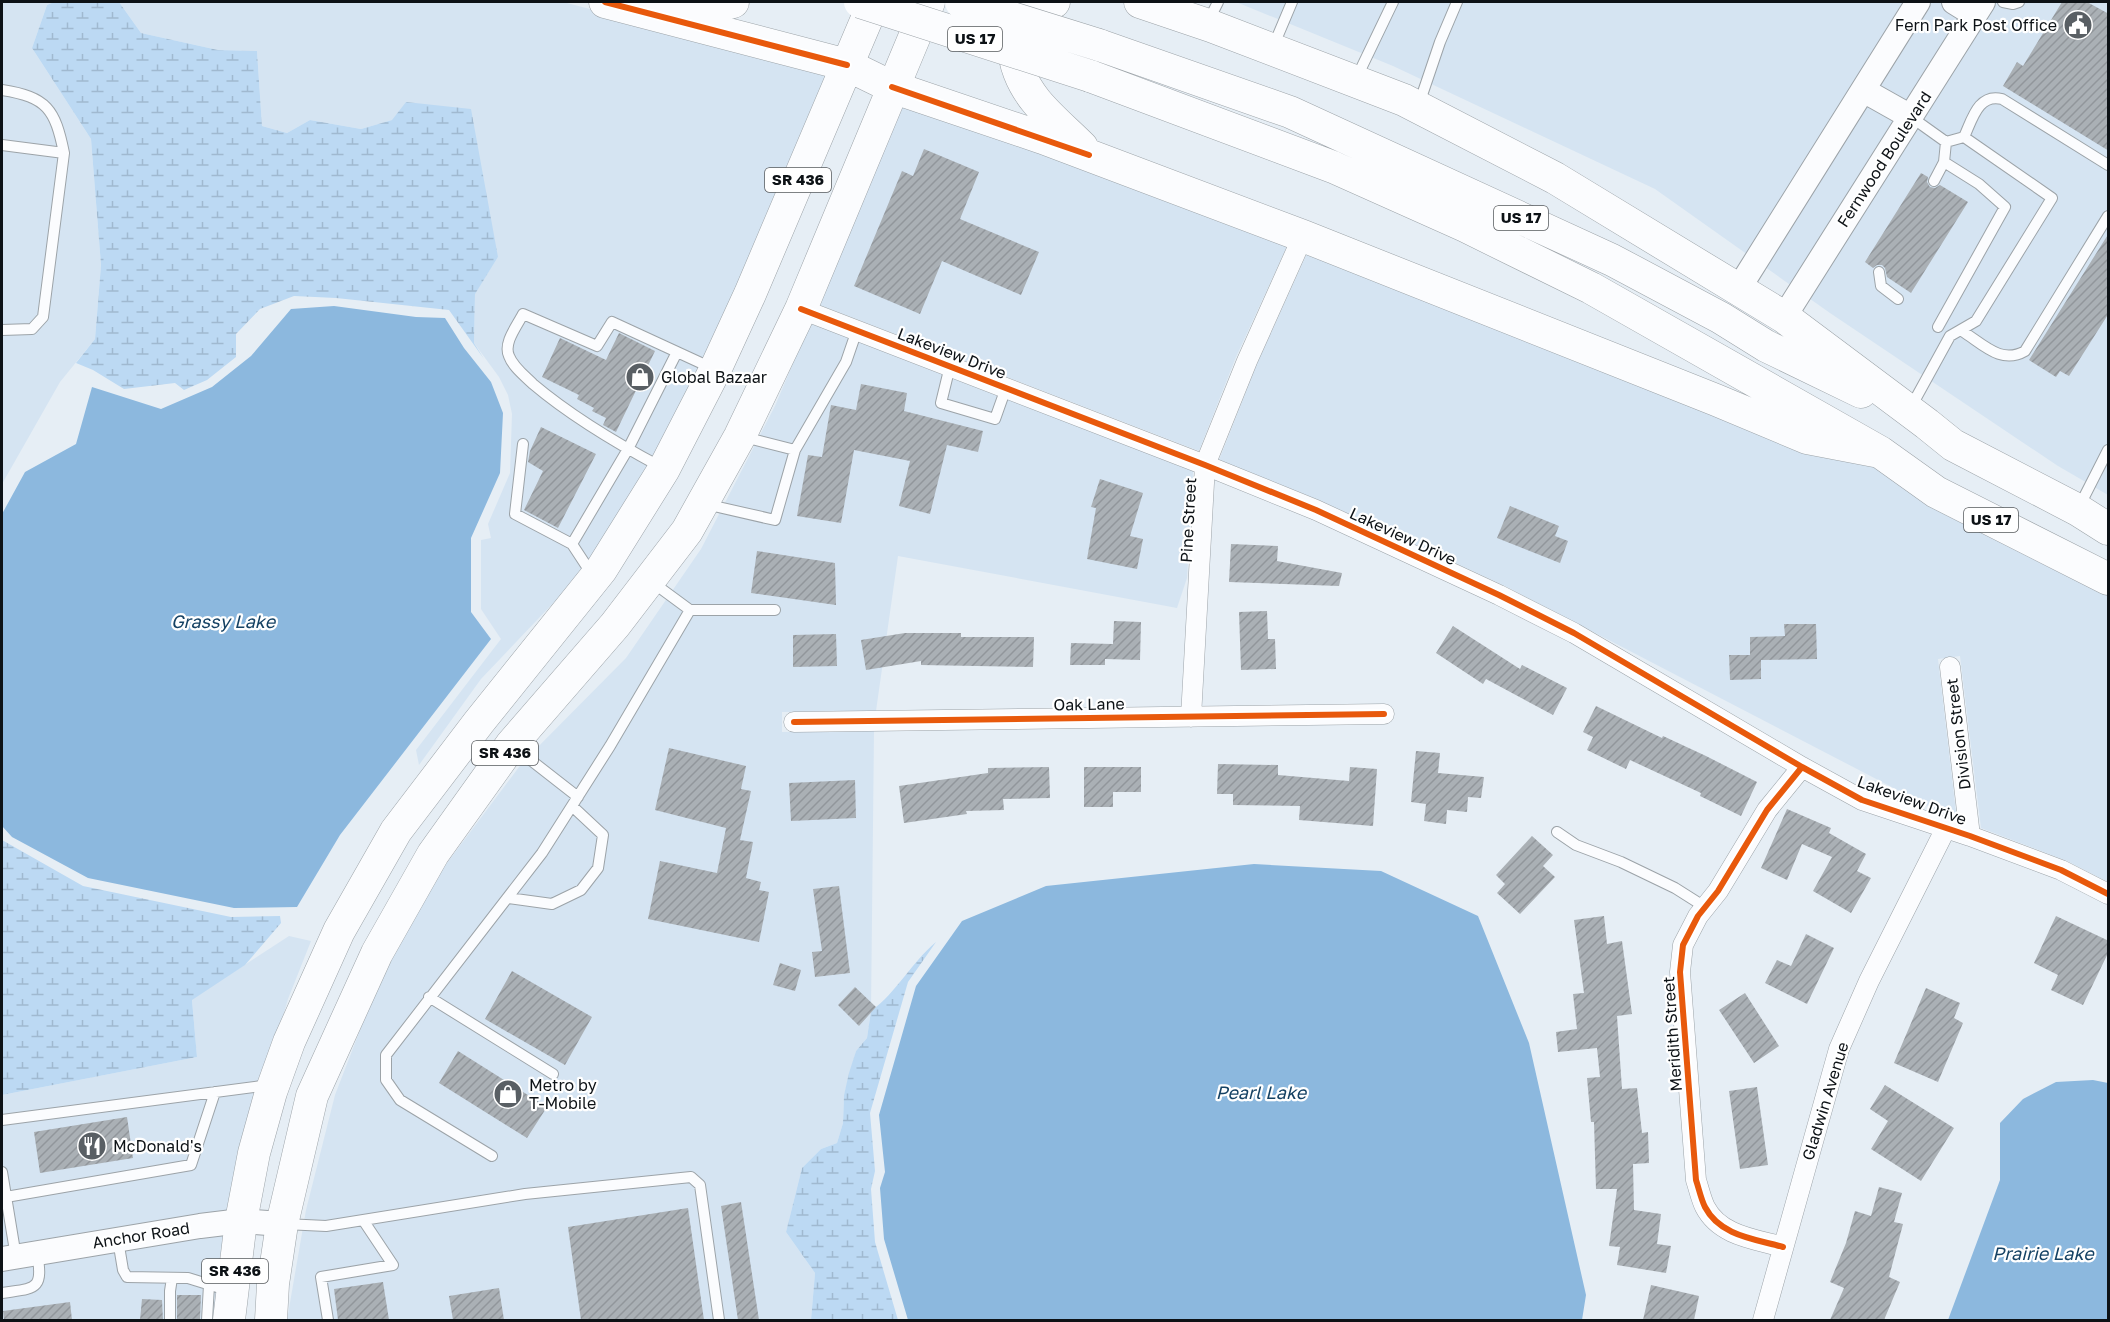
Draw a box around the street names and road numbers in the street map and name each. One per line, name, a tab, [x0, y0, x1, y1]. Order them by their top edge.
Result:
road number: US 17	[948, 27, 1002, 51]
street label: Fernwood Boulevard	[1833, 87, 1935, 231]
road number: SR 436	[765, 168, 831, 192]
road number: US 17	[1494, 206, 1548, 230]
street label: Lakeview Drive	[895, 323, 1009, 383]
street label: Pine Street	[1176, 477, 1200, 563]
street label: Lakeview Drive	[1347, 503, 1459, 569]
road number: US 17	[1964, 508, 2018, 532]
street label: Division Street	[1941, 677, 1975, 791]
street label: Oak Lane	[1053, 693, 1125, 715]
road number: SR 436	[472, 741, 538, 765]
street label: Lakeview Drive	[1855, 771, 1969, 829]
street label: Meridith Street	[1658, 976, 1686, 1092]
street label: Gladwin Avenue	[1797, 1039, 1853, 1163]
street label: Anchor Road	[91, 1217, 191, 1253]
road number: SR 436	[202, 1259, 268, 1283]

